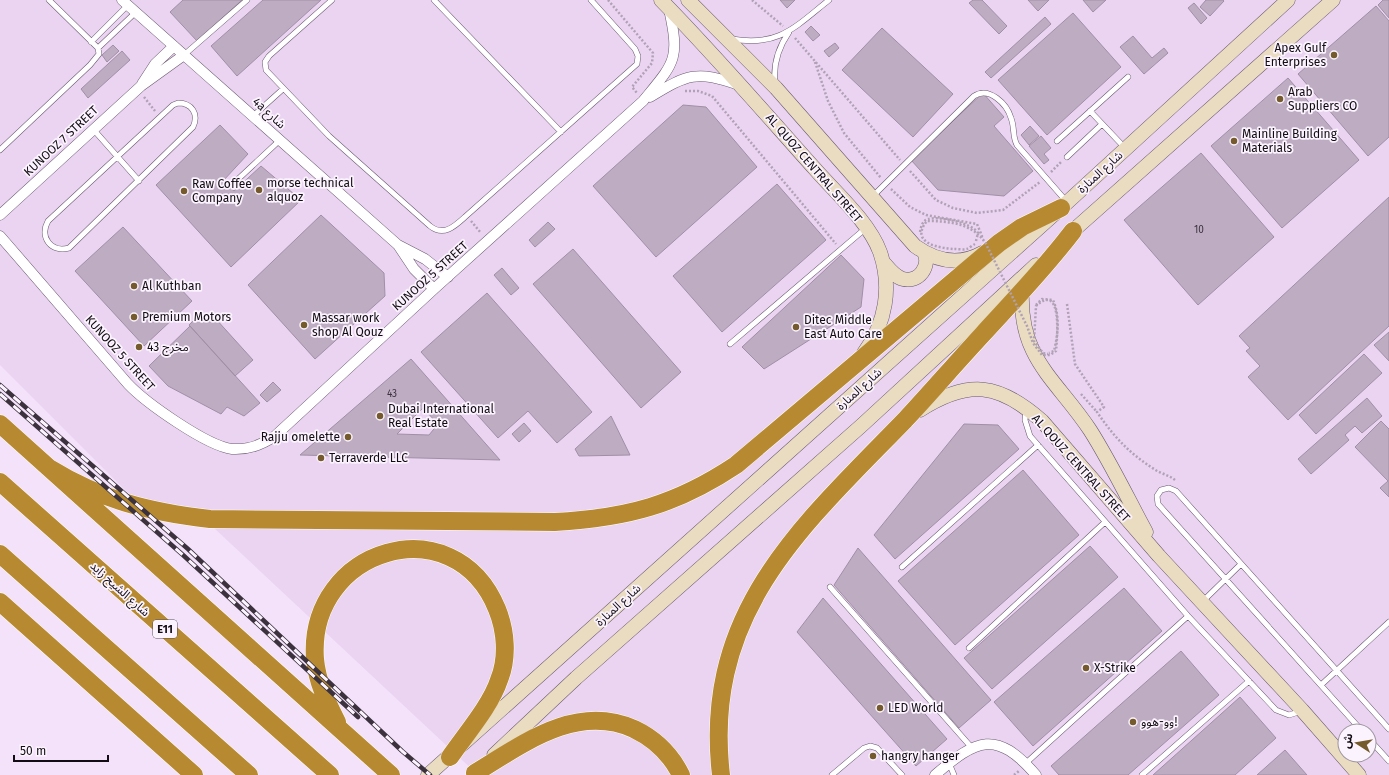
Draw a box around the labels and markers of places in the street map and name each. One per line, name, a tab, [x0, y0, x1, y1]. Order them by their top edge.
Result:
place label: Apex Gulf Enterprises	[1264, 41, 1327, 69]
marker: Apex Gulf Enterprises	[1329, 50, 1339, 60]
place label: Arab Suppliers CO	[1288, 85, 1357, 113]
marker: Arab Suppliers CO	[1275, 94, 1285, 104]
place label: Mainline Building Materials	[1242, 127, 1338, 155]
marker: Mainline Building Materials	[1229, 136, 1239, 146]
place label: morse technical alquoz	[267, 176, 354, 204]
place label: Raw Coffee Company	[192, 177, 252, 205]
marker: morse technical alquoz	[254, 185, 264, 195]
marker: Raw Coffee Company	[179, 186, 189, 196]
place label: Al Kuthban	[142, 279, 201, 293]
marker: Al Kuthban	[129, 281, 139, 291]
place label: Premium Motors	[142, 310, 232, 324]
place label: Massar work shop Al Qouz	[312, 311, 383, 339]
marker: Premium Motors	[129, 312, 139, 322]
place label: Ditec Middle East Auto Care	[804, 313, 882, 341]
marker: Massar work shop Al Qouz	[299, 320, 309, 330]
marker: Ditec Middle East Auto Care	[791, 322, 801, 332]
place label: مخرج 43	[147, 340, 189, 356]
marker: مخرج 43	[134, 342, 144, 352]
place label: Dubai International Real Estate	[388, 402, 494, 430]
marker: Dubai International Real Estate	[375, 411, 385, 421]
place label: Rajju omelette	[261, 430, 340, 444]
marker: Rajju omelette	[343, 432, 353, 442]
place label: Terraverde LLC	[329, 451, 408, 465]
marker: Terraverde LLC	[316, 453, 326, 463]
place label: X-Strike	[1094, 661, 1136, 675]
marker: X-Strike	[1081, 663, 1091, 673]
place label: LED World	[888, 701, 943, 715]
marker: LED World	[875, 703, 885, 713]
place label: وو-هوو!	[1141, 715, 1177, 729]
marker: وو-هوو!	[1128, 717, 1138, 727]
place label: hangry hanger	[881, 749, 960, 763]
marker: hangry hanger	[868, 751, 878, 761]

